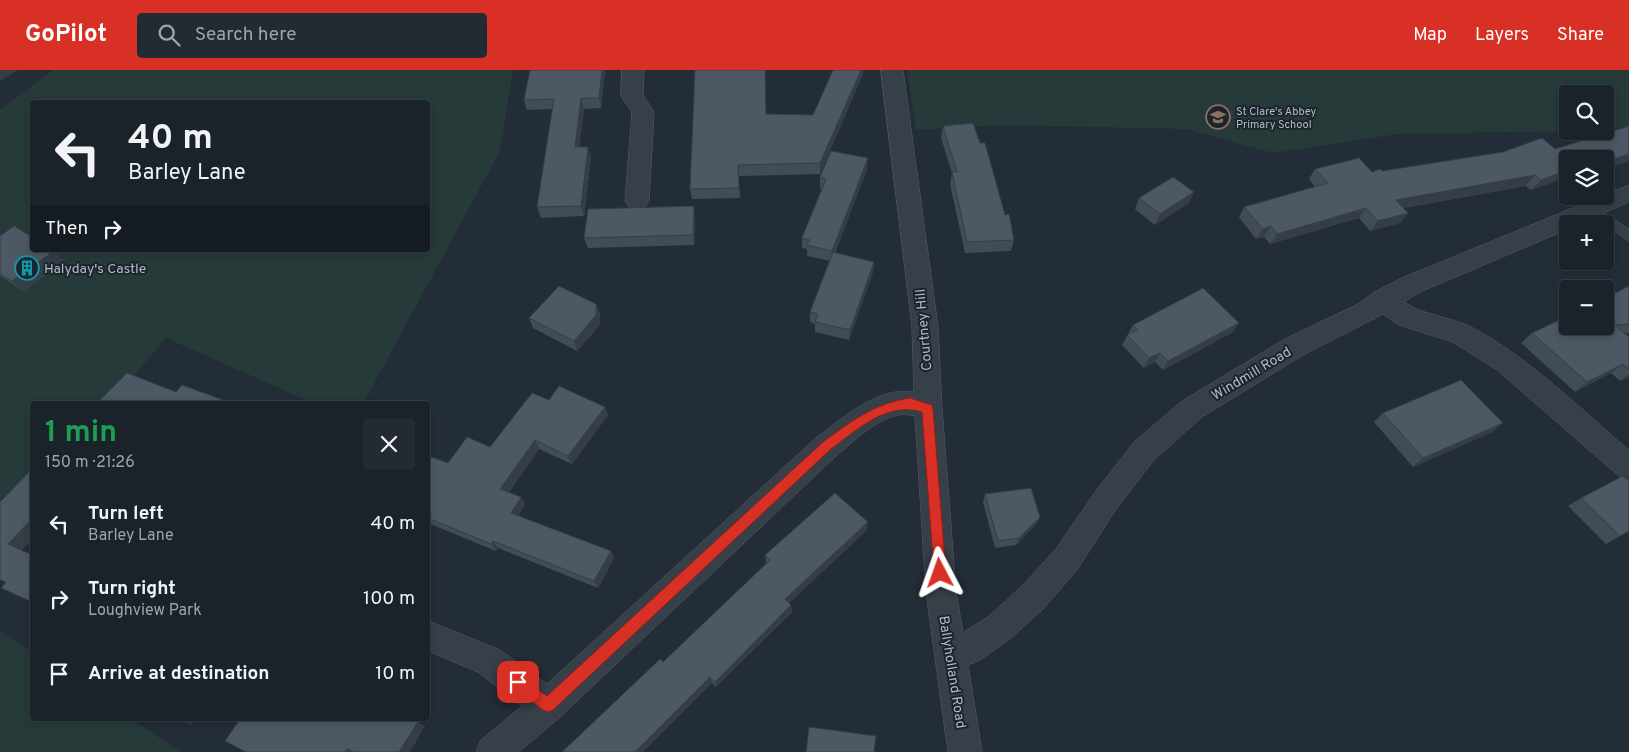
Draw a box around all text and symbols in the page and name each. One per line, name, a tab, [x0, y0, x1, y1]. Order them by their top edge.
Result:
search box	[137, 13, 487, 58]
text: GoPilot	[25, 20, 107, 50]
icon: search	[155, 21, 183, 49]
text: Search here	[195, 23, 296, 47]
text: Map	[1413, 24, 1447, 47]
text: Layers	[1475, 24, 1529, 47]
text: Share	[1557, 24, 1604, 47]
map controls	[1559, 85, 1614, 335]
button: search	[1559, 85, 1614, 140]
school or university icon: St Clare's Abbey Primary School	[1205, 104, 1231, 130]
place label: St Clare's Abbey Primary School	[1236, 105, 1316, 132]
text: 40 m	[128, 117, 213, 161]
icon: left	[45, 120, 110, 185]
button: layers	[1559, 150, 1614, 205]
text: Barley Lane	[128, 160, 246, 187]
icon: right	[98, 215, 126, 243]
button: +	[1559, 215, 1614, 270]
text: Then	[45, 217, 88, 241]
building icon: Halyday's Castle	[14, 255, 40, 281]
place label: Halyday's Castle	[44, 261, 146, 278]
button: −	[1559, 280, 1614, 335]
street label: Courtney Hill	[912, 288, 937, 371]
street label: Windmill Road	[1209, 344, 1295, 405]
text: 1 min	[45, 415, 117, 452]
button: close	[363, 418, 415, 470]
text: 150 m · 21:26	[45, 453, 135, 473]
text: Turn left	[88, 502, 164, 526]
icon: left	[45, 510, 73, 538]
text: 40 m	[370, 512, 415, 536]
text: Barley Lane	[88, 526, 174, 546]
position arrow	[913, 546, 965, 598]
text: Turn right	[88, 577, 176, 601]
icon: right	[45, 585, 73, 613]
text: 100 m	[363, 587, 415, 611]
text: Loughview Park	[88, 601, 202, 621]
street label: Ballyholland Road	[934, 615, 969, 730]
icon: arrive	[45, 660, 73, 688]
pin	[497, 661, 539, 703]
text: Arrive at destination	[88, 662, 269, 686]
text: 10 m	[375, 662, 415, 686]
icon: arrive	[504, 668, 532, 696]

